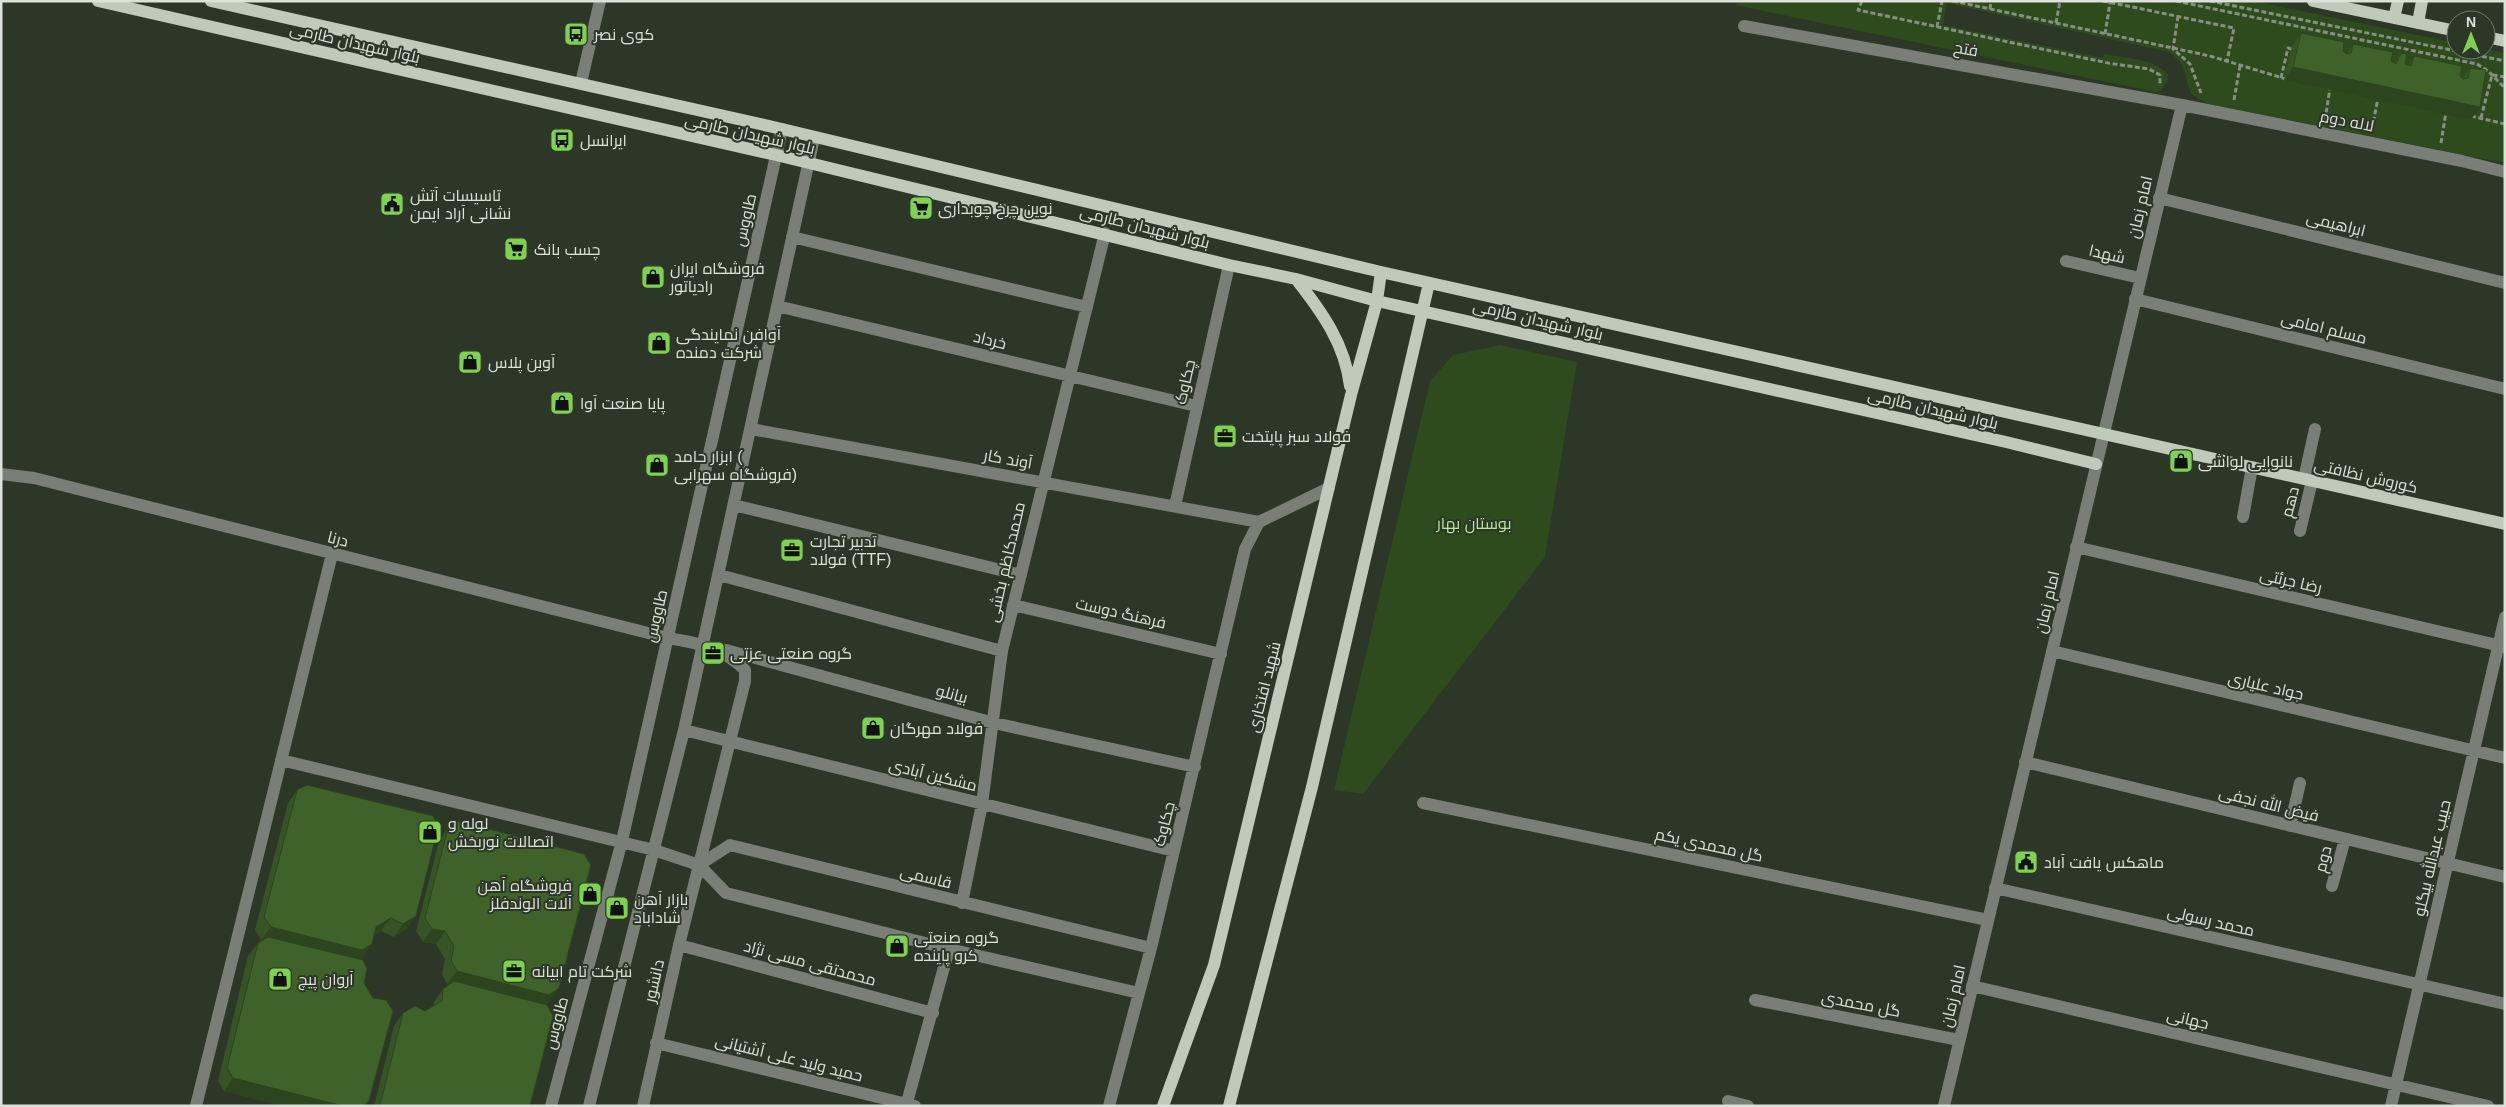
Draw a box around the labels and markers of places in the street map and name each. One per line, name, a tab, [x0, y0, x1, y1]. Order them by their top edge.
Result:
bus stop icon: کوی نصر	[563, 21, 589, 47]
place label: کوی نصر	[593, 26, 654, 45]
bus stop icon: ایرانسل	[549, 127, 575, 153]
place label: ایرانسل	[580, 132, 627, 151]
place label: تاسیسات آتش نشانی آراد ایمن	[410, 187, 511, 224]
public building icon: تاسیسات آتش نشانی آراد ایمن	[379, 191, 405, 217]
supermarket icon: نوین چرخ چوبداری	[908, 195, 934, 221]
place label: نوین چرخ چوبداری	[938, 200, 1053, 220]
supermarket icon: چسب بانک	[503, 236, 529, 262]
place label: چسب بانک	[534, 241, 601, 261]
place label: فروشگاه ایران رادیاتور	[669, 260, 765, 296]
shop icon: فروشگاه ایران رادیاتور	[640, 264, 666, 290]
place label: آوافن نمایندگی شرکت دمنده	[676, 326, 782, 362]
shop icon: آوافن نمایندگی شرکت دمنده	[646, 330, 672, 356]
shop icon: آوین پلاس	[457, 349, 483, 375]
place label: آوین پلاس	[488, 354, 556, 374]
shop icon: پایا صنعت آوا	[549, 390, 575, 416]
place label: پایا صنعت آوا	[580, 395, 666, 415]
office icon: فولاد سبز پایتخت	[1212, 423, 1238, 449]
place label: فولاد سبز پایتخت	[1242, 428, 1351, 448]
place label: ابزار حامد ( فروشگاه سهرابی)	[674, 448, 797, 485]
shop icon: نانوایی لواشی	[2168, 448, 2194, 474]
shop icon: ابزار حامد ( فروشگاه سهرابی)	[644, 452, 670, 478]
place label: نانوایی لواشی	[2198, 453, 2293, 472]
place label: تدبیر تجارت فولاد (TTF)	[810, 533, 891, 569]
office icon: تدبیر تجارت فولاد (TTF)	[779, 537, 805, 563]
office icon: گروه صنعتی عزتی	[700, 640, 726, 666]
place label: گروه صنعتی عزتی	[730, 645, 852, 664]
shop icon: فولاد مهرگان	[860, 715, 886, 741]
place label: فولاد مهرگان	[890, 720, 983, 739]
place label: لوله و اتصالات نوربخش	[448, 815, 554, 852]
shop icon: لوله و اتصالات نوربخش	[417, 819, 443, 845]
public building icon: ماهکس یافت آباد	[2013, 849, 2039, 875]
place label: ماهکس یافت آباد	[2044, 854, 2164, 873]
place label: فروشگاه آهن آلات الوندفلز	[477, 877, 573, 913]
shop icon: فروشگاه آهن آلات الوندفلز	[577, 881, 603, 907]
place label: بازار آهن شاداباد	[634, 891, 688, 927]
shop icon: بازار آهن شاداباد	[604, 895, 630, 921]
place label: گروه صنعتی کرو پاینده	[914, 929, 999, 967]
shop icon: گروه صنعتی کرو پاینده	[884, 933, 910, 959]
office icon: شرکت تام ابیانه	[501, 958, 527, 984]
place label: شرکت تام ابیانه	[532, 963, 632, 983]
shop icon: آروان پیچ	[267, 966, 293, 992]
place label: آروان پیچ	[298, 971, 354, 991]

